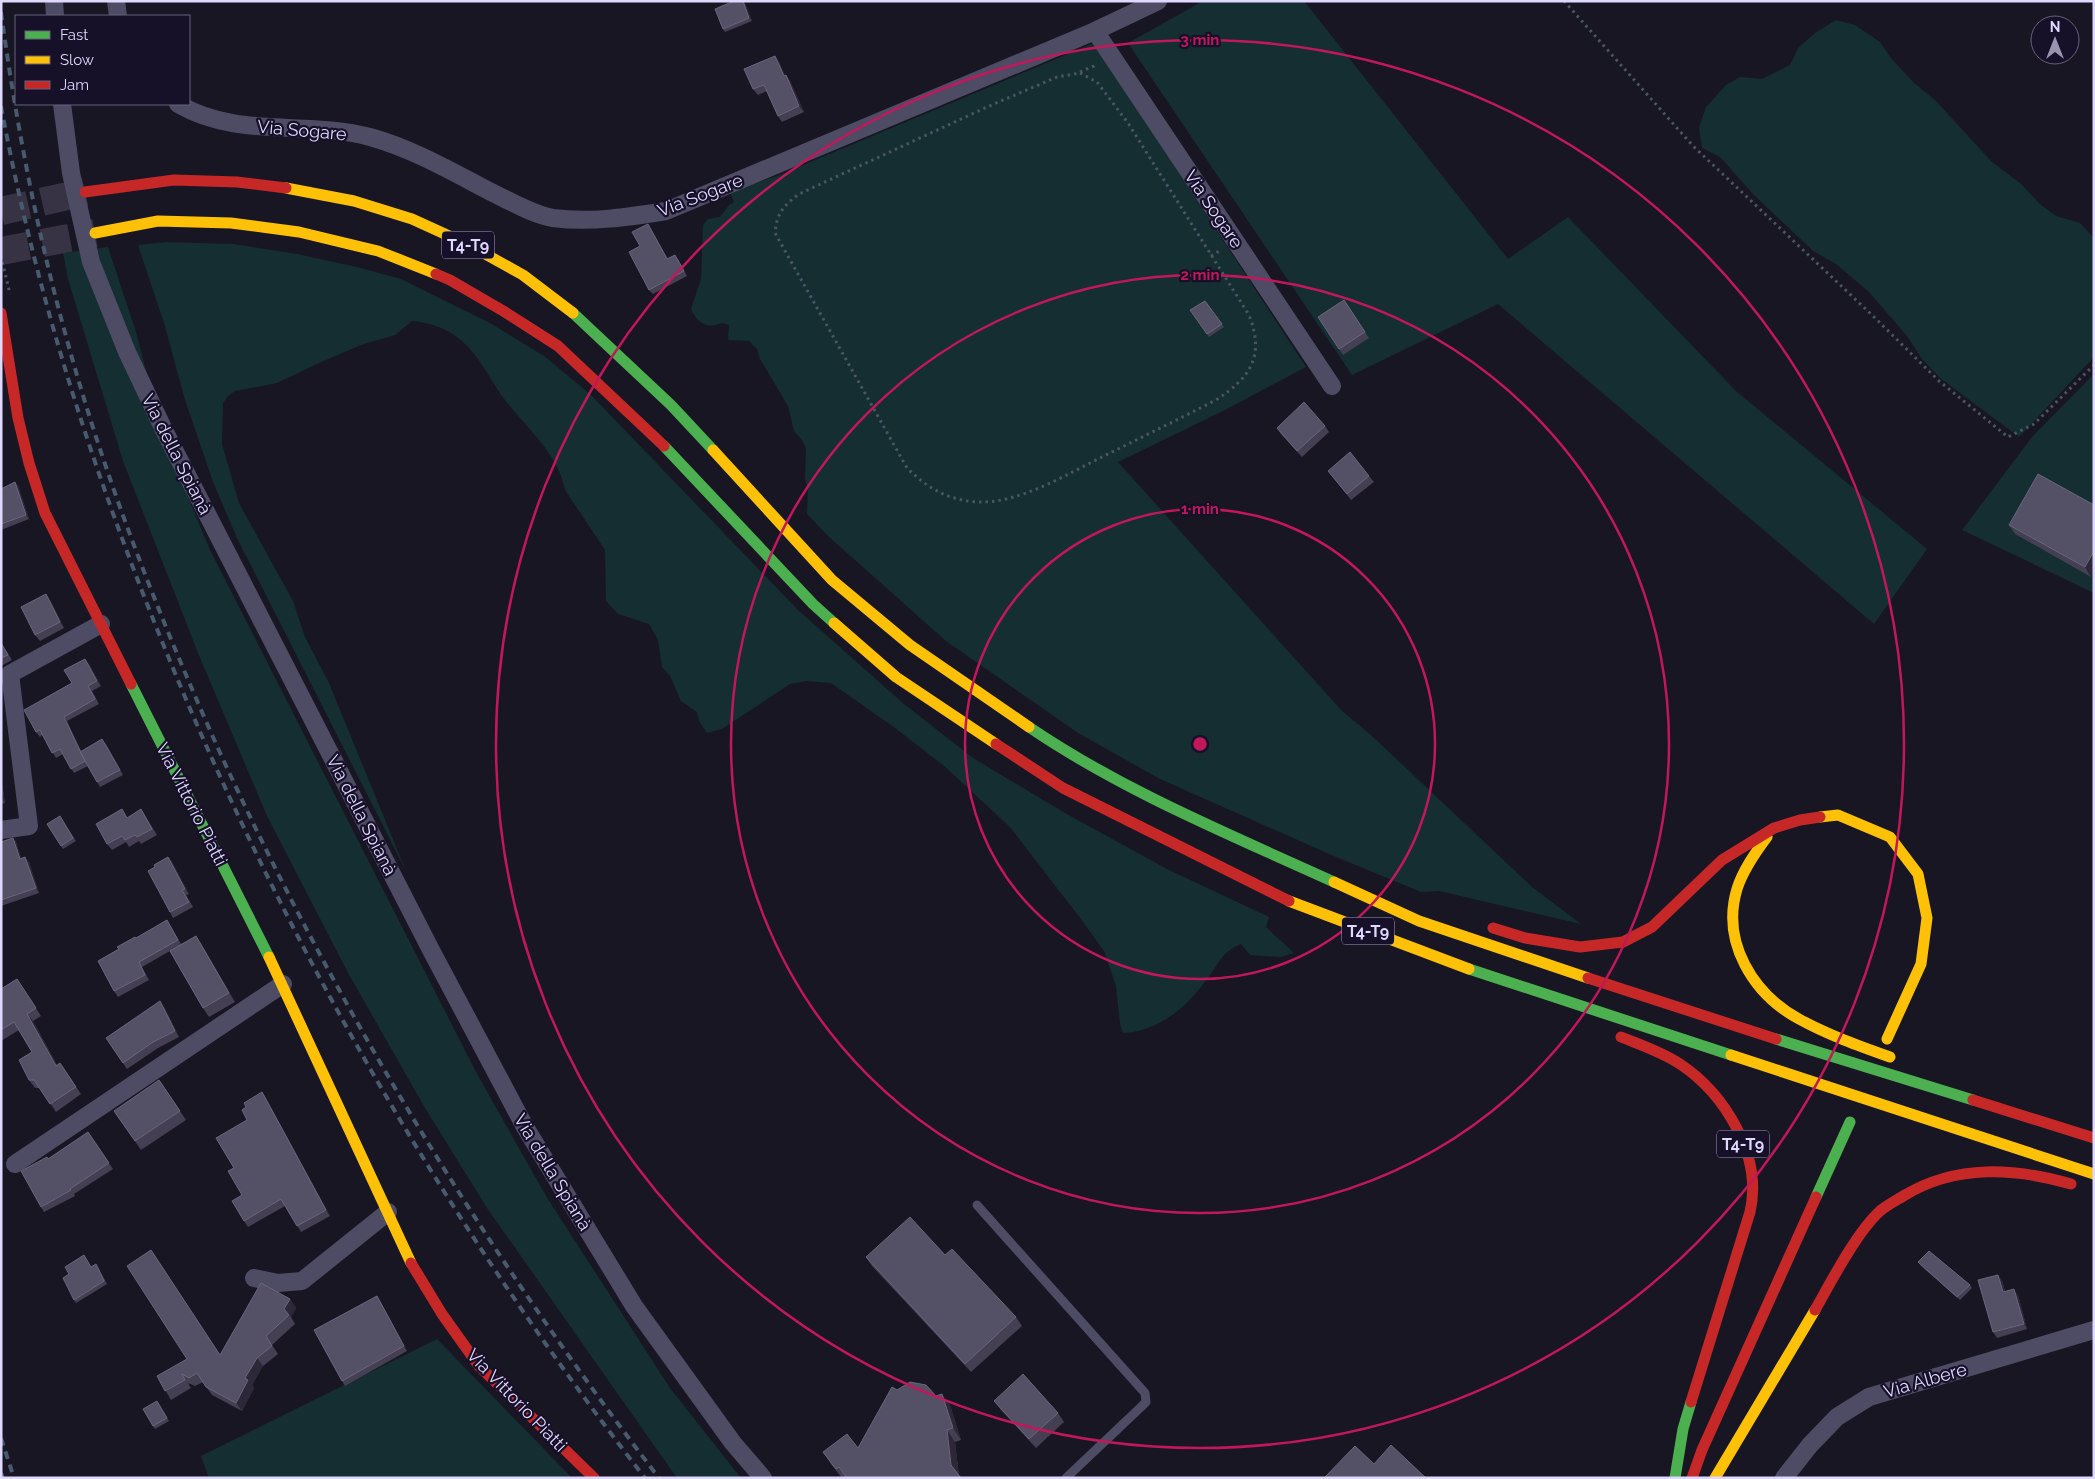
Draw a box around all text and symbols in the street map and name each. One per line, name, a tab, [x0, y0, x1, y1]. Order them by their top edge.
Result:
legend	[15, 15, 190, 105]
north arrow	[2030, 15, 2080, 65]
text: N	[2050, 19, 2060, 35]
text: Fast	[60, 26, 88, 44]
text: 3 min	[1181, 31, 1219, 49]
text: Slow	[60, 51, 94, 69]
text: Jam	[60, 76, 89, 94]
street label: Via Sogare	[256, 116, 348, 144]
street label: Via Sogare	[1180, 166, 1248, 252]
street label: Via Sogare	[654, 169, 746, 221]
road number: T4-T9	[442, 232, 494, 258]
text: 2 min	[1181, 266, 1219, 284]
street label: Via della Spianà	[138, 390, 216, 518]
text: 1 min	[1181, 500, 1219, 518]
centre of rings	[1191, 735, 1209, 753]
street label: Via Vittorio Piatti	[152, 739, 232, 869]
street label: Via della Spianà	[323, 751, 401, 879]
road number: T4-T9	[1342, 918, 1394, 944]
street label: Via della Spianà	[510, 1110, 596, 1234]
road number: T4-T9	[1717, 1130, 1769, 1158]
street label: Via Vittorio Piatti	[463, 1344, 571, 1456]
street label: Via Albere	[1881, 1358, 1969, 1402]

